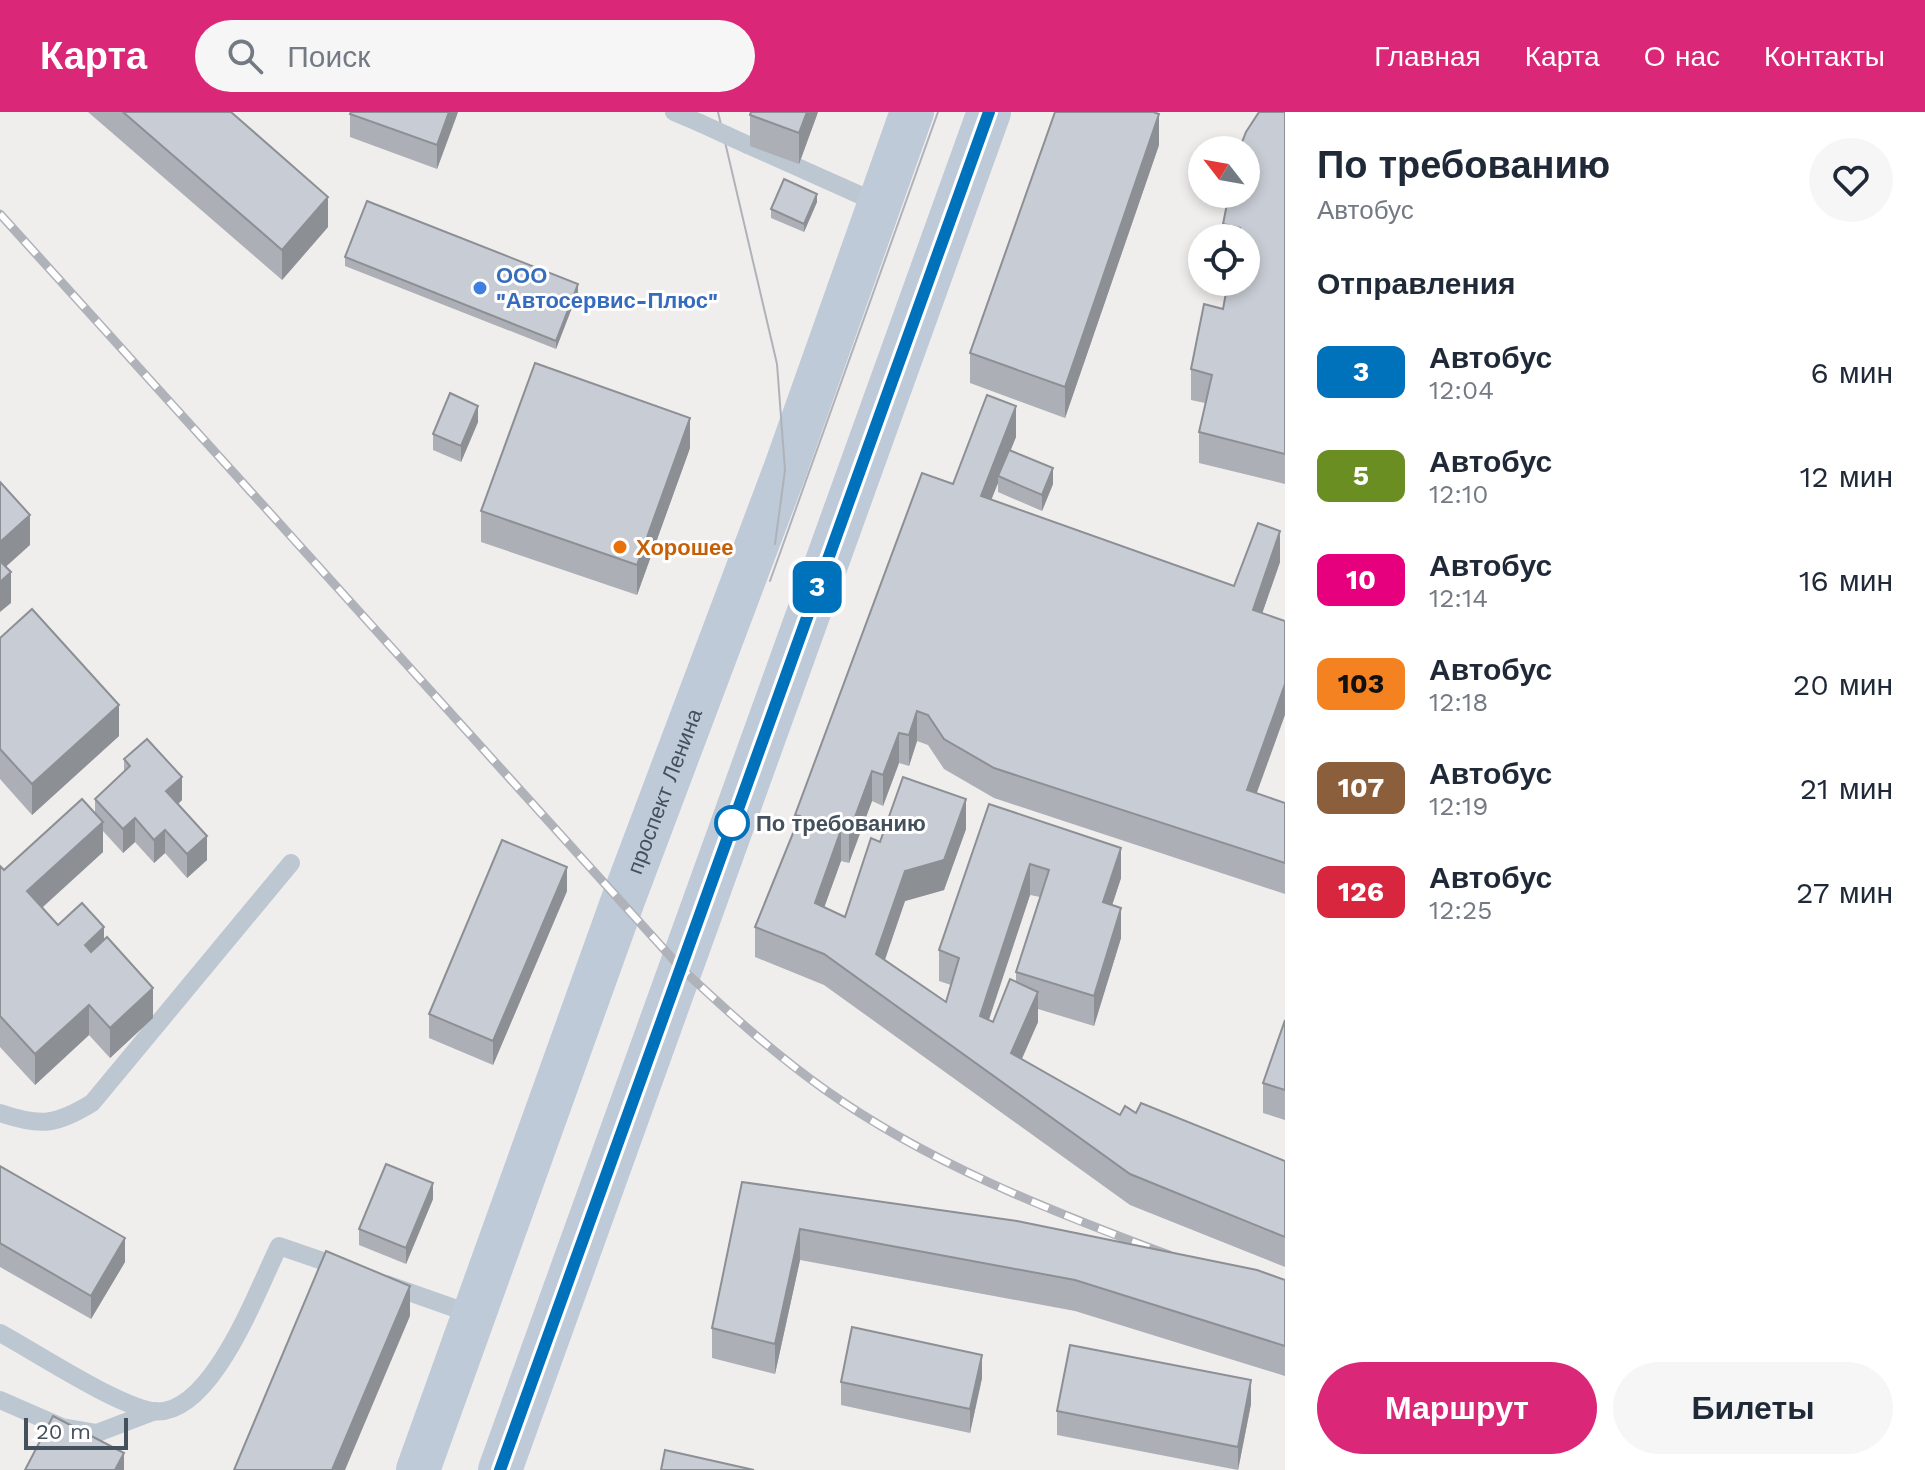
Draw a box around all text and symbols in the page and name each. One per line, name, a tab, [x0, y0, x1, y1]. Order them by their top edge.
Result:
search box	[195, 20, 755, 92]
text: Карта	[40, 34, 147, 78]
icon: search	[223, 34, 267, 78]
text: Поиск	[287, 39, 370, 74]
text: Главная	[1374, 40, 1481, 73]
text: Карта	[1525, 40, 1600, 73]
text: О нас	[1644, 40, 1720, 73]
text: Контакты	[1764, 40, 1885, 73]
north arrow	[1188, 136, 1260, 208]
map controls	[1188, 136, 1260, 296]
button: heart	[1809, 138, 1893, 222]
text: По требованию	[1317, 143, 1610, 187]
text: Автобус	[1317, 195, 1414, 225]
button: locate	[1188, 224, 1260, 296]
place label: ООО "Автосервис-Плюс"	[496, 263, 718, 313]
text: Отправления	[1317, 266, 1516, 301]
marker: ООО "Автосервис-Плюс"	[471, 279, 489, 297]
text: Автобус	[1429, 340, 1552, 375]
text: 3	[1353, 355, 1369, 388]
text: 6 мин	[1811, 355, 1893, 390]
text: 12:04	[1429, 375, 1494, 405]
text: Автобус	[1429, 444, 1552, 479]
text: 5	[1353, 459, 1369, 492]
text: 12 мин	[1800, 459, 1893, 494]
text: 12:10	[1429, 479, 1488, 509]
place label: Хорошее	[636, 535, 734, 560]
marker: Хорошее	[611, 538, 629, 556]
text: Автобус	[1429, 548, 1552, 583]
line badge: 3	[791, 561, 843, 613]
text: 10	[1346, 563, 1376, 596]
text: 16 мин	[1799, 563, 1893, 598]
text: 3	[809, 570, 825, 603]
text: 12:14	[1429, 583, 1488, 613]
text: Автобус	[1429, 652, 1552, 687]
text: 103	[1338, 667, 1384, 700]
text: 20 мин	[1793, 667, 1893, 702]
text: 12:18	[1429, 687, 1488, 717]
street label: проспект Ленина	[622, 704, 707, 877]
text: Автобус	[1429, 756, 1552, 791]
text: 107	[1338, 771, 1384, 804]
text: 21 мин	[1800, 771, 1893, 806]
text: 12:19	[1429, 791, 1488, 821]
marker: По требованию	[715, 806, 749, 840]
place label: По требованию	[756, 811, 926, 836]
text: Автобус	[1429, 860, 1552, 895]
text: 126	[1338, 875, 1384, 908]
text: 27 мин	[1796, 875, 1893, 910]
text: 12:25	[1429, 895, 1492, 925]
button: Маршрут	[1317, 1362, 1597, 1454]
button: Билеты	[1613, 1362, 1893, 1454]
scale bar	[24, 1414, 128, 1450]
text: 20 m	[36, 1419, 91, 1444]

